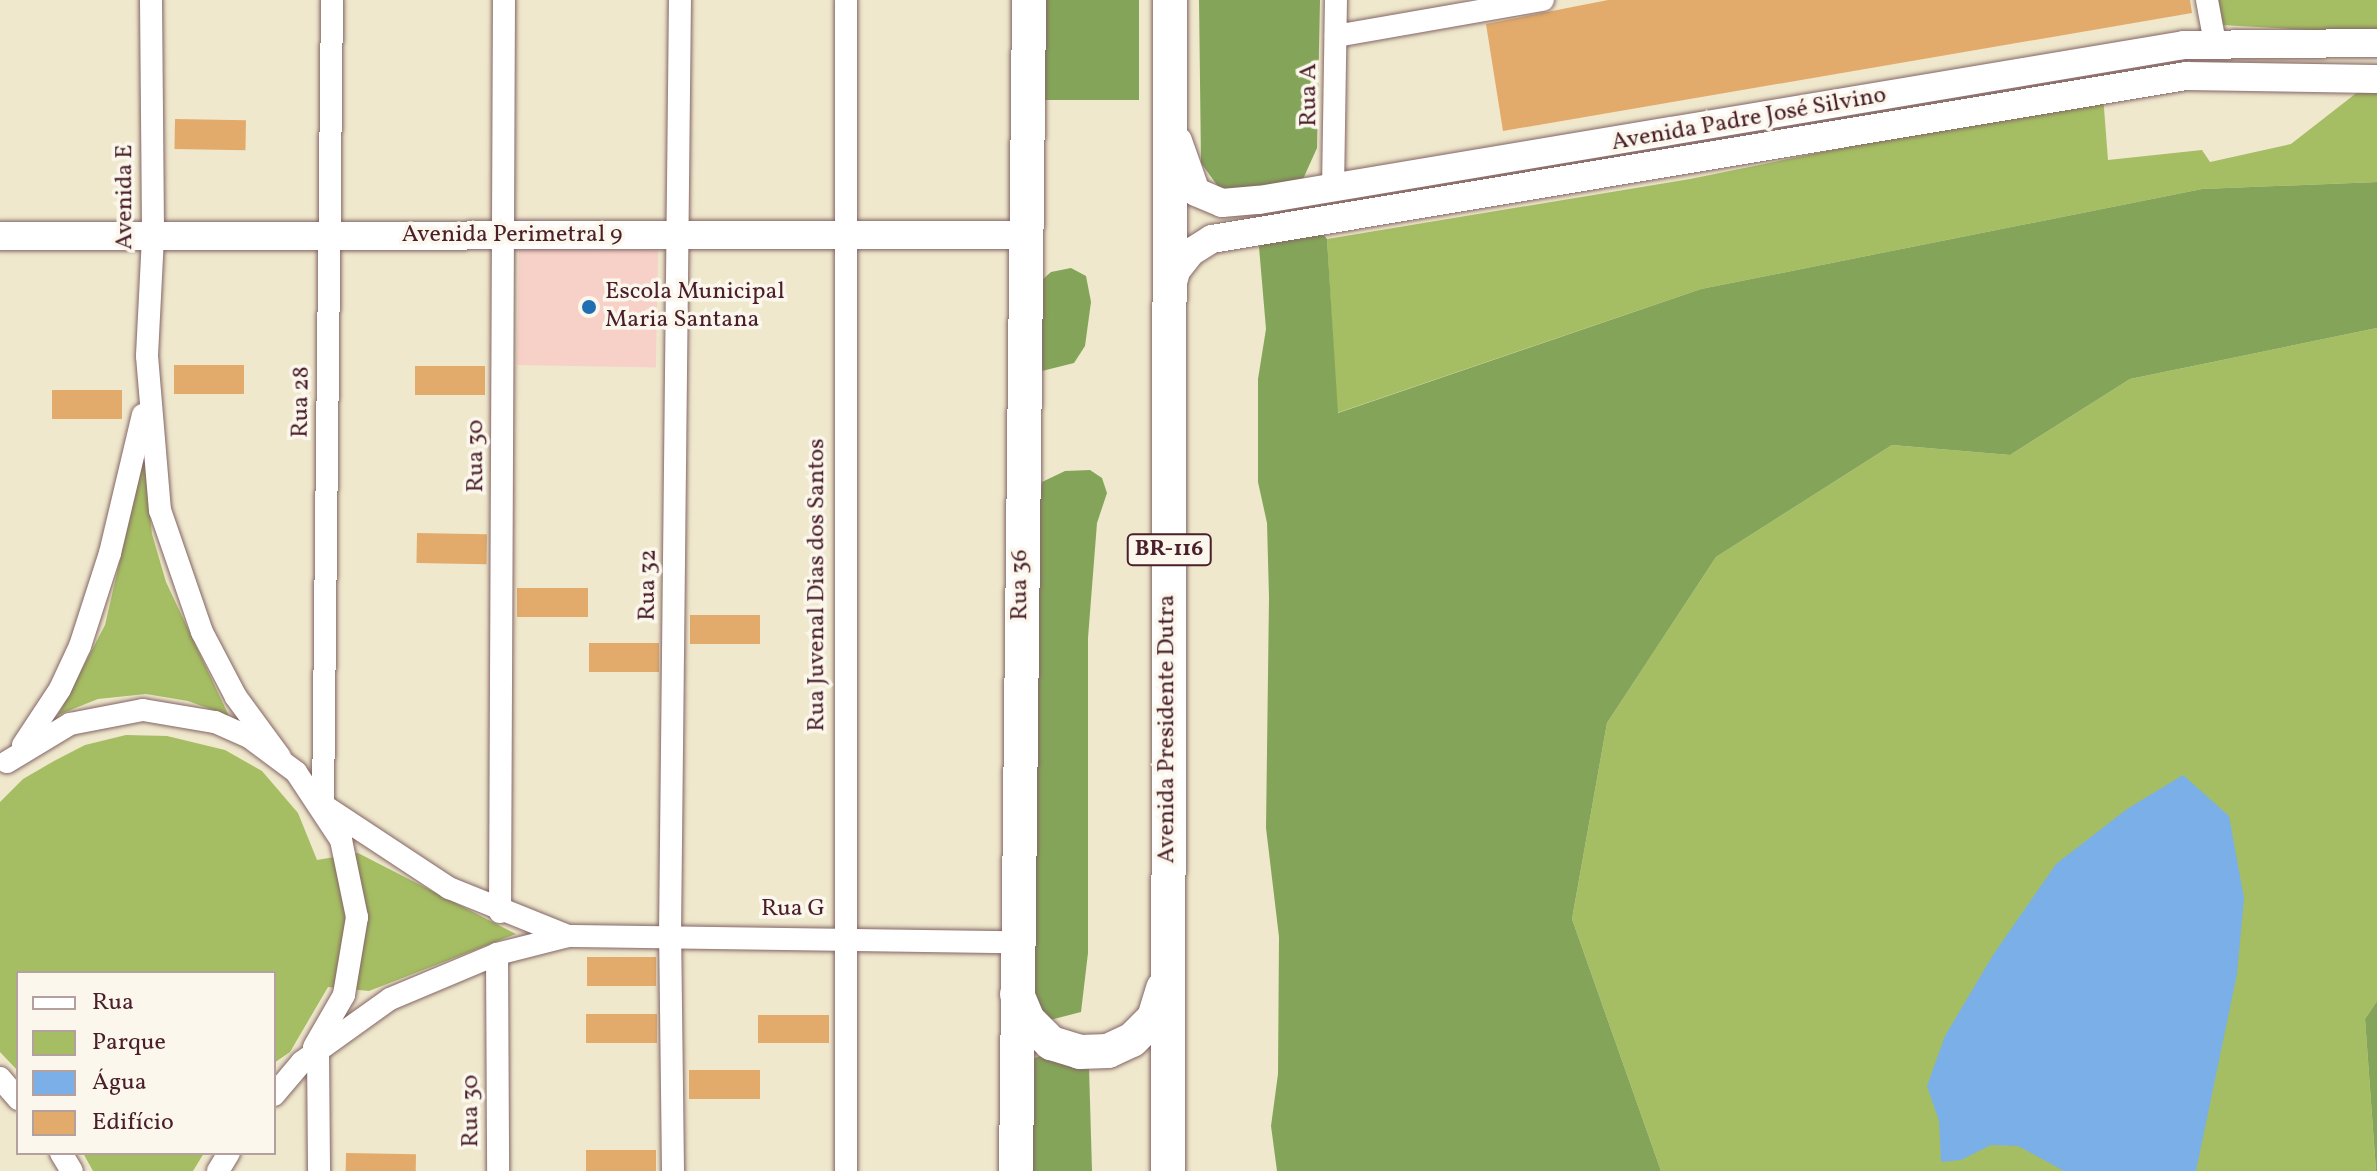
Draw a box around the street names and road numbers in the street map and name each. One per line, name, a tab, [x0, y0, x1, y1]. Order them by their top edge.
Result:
street label: Rua A	[1296, 63, 1324, 127]
street label: Avenida Padre José Silvino	[1609, 82, 1889, 158]
street label: Avenida E	[112, 144, 140, 250]
street label: Avenida Perimetral 9	[402, 222, 622, 250]
street label: Rua 28	[287, 366, 317, 438]
street label: Rua 30	[463, 420, 491, 492]
street label: Rua Juvenal Dias dos Santos	[804, 438, 832, 732]
road number: BR-116	[1125, 532, 1213, 568]
street label: Rua 32	[634, 549, 664, 621]
street label: Rua 36	[1007, 549, 1035, 621]
street label: Avenida Presidente Dutra	[1154, 594, 1182, 864]
street label: Rua G	[761, 896, 825, 924]
street label: Rua 30	[458, 1075, 486, 1147]

